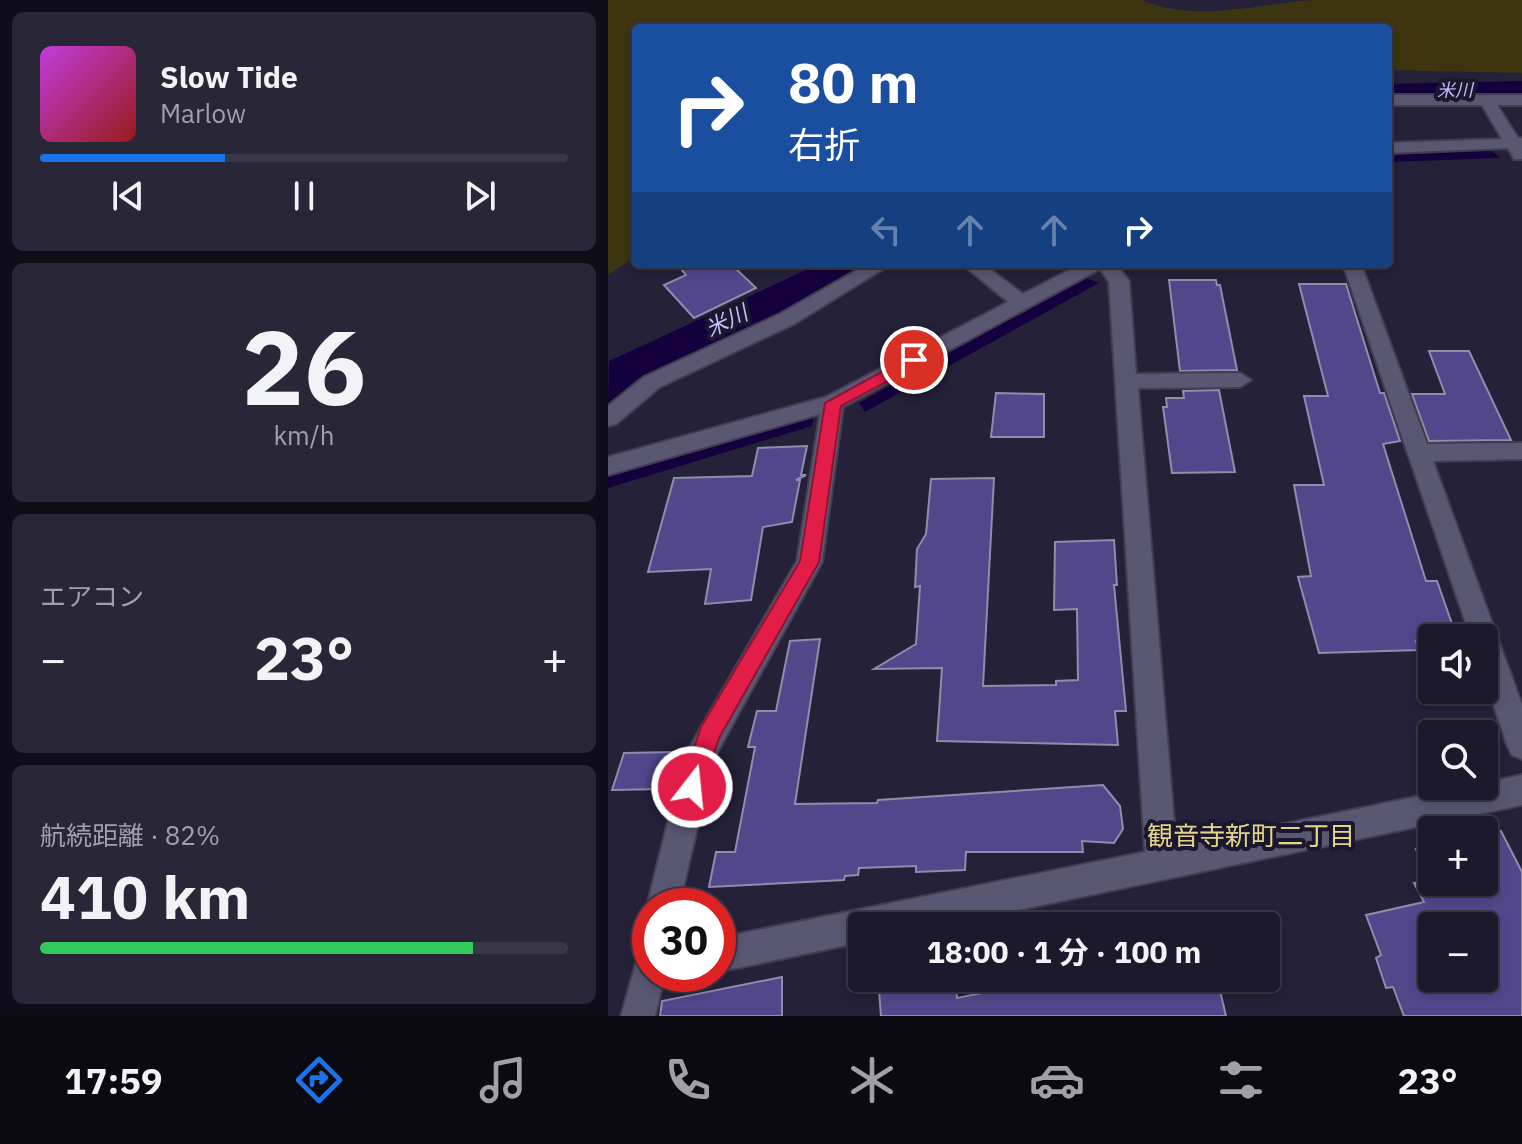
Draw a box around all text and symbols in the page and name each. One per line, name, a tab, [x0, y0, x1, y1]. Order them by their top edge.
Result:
text: 80 m	[788, 46, 918, 118]
icon: right	[656, 56, 760, 160]
text: Slow Tide	[160, 57, 298, 96]
water label: 米川	[1437, 78, 1475, 102]
text: Marlow	[160, 96, 246, 130]
text: 右折	[788, 121, 860, 168]
icon: previous	[106, 174, 150, 218]
icon: pause	[282, 174, 326, 218]
icon: next	[458, 174, 502, 218]
icon: left	[864, 208, 908, 252]
icon: ahead	[948, 208, 992, 252]
icon: ahead	[1032, 208, 1076, 252]
icon: right	[1116, 208, 1160, 252]
water label: 米川	[700, 296, 754, 343]
text: 26	[242, 298, 366, 434]
pin	[880, 326, 948, 394]
icon: arrive	[892, 338, 936, 382]
text: km/h	[273, 418, 335, 452]
text: エアコン	[40, 579, 144, 613]
text: 23°	[254, 618, 354, 697]
map controls	[1418, 624, 1498, 992]
button: sound	[1418, 624, 1498, 704]
text: −	[40, 630, 66, 687]
text: +	[542, 630, 568, 687]
button: search	[1418, 720, 1498, 800]
position arrow	[650, 745, 734, 829]
button: +	[1418, 816, 1498, 896]
text: 航続距離 · 82%	[40, 818, 220, 852]
district label: 観音寺新町二丁目	[1147, 818, 1355, 852]
text: 410 km	[40, 857, 250, 936]
speed limit sign: 30	[632, 888, 736, 992]
button: −	[1418, 912, 1498, 992]
text: 18:00 · 1 分 · 100 m	[927, 932, 1201, 971]
icon: directions	[291, 1052, 347, 1108]
icon: music	[475, 1052, 531, 1108]
icon: phone	[660, 1052, 716, 1108]
icon: climate	[844, 1052, 900, 1108]
icon: car	[1029, 1052, 1085, 1108]
icon: filters	[1213, 1052, 1269, 1108]
text: 17:59	[64, 1057, 163, 1104]
text: 23°	[1398, 1057, 1458, 1104]

